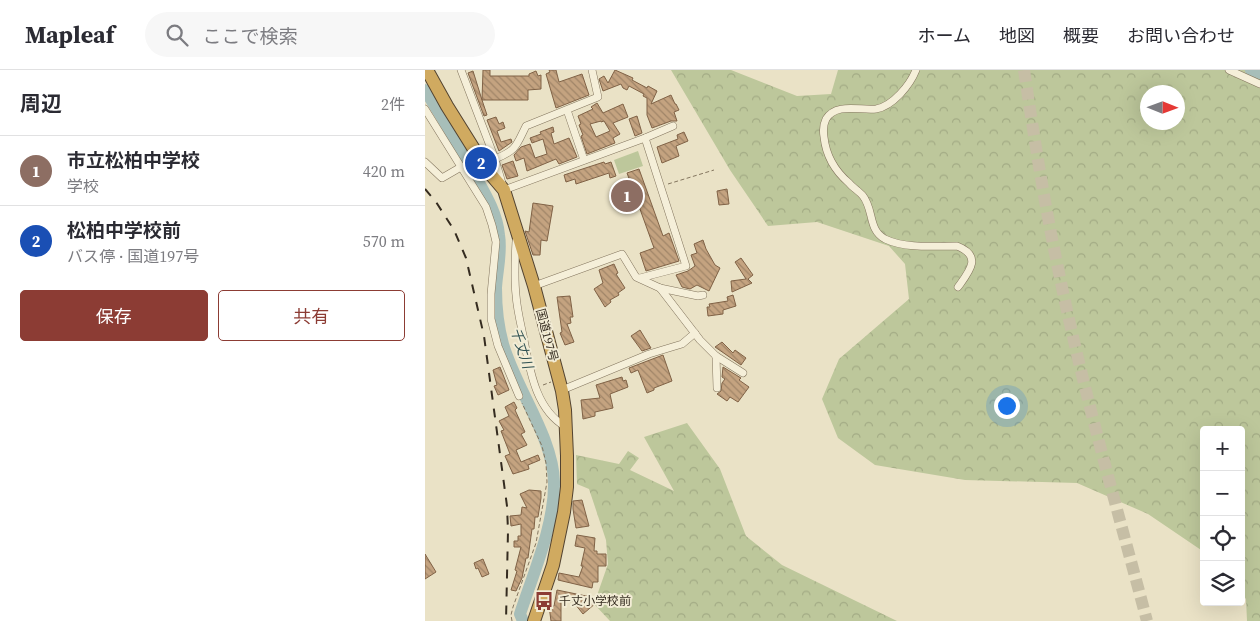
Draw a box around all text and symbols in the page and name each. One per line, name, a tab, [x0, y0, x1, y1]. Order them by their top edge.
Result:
search box	[145, 12, 495, 57]
text: Mapleaf	[25, 18, 115, 51]
icon: search	[163, 21, 191, 49]
text: ここで検索	[203, 23, 298, 49]
text: ホーム	[918, 23, 971, 48]
text: 地図	[999, 23, 1035, 48]
text: 概要	[1063, 23, 1099, 48]
text: お問い合わせ	[1127, 23, 1235, 48]
north arrow	[1140, 85, 1185, 130]
text: 周辺	[20, 89, 62, 118]
text: 2件	[381, 93, 405, 115]
pin: 2	[465, 144, 497, 182]
text: 市立松柏中学校	[67, 147, 200, 173]
text: 1	[32, 160, 40, 182]
text: 420 m	[363, 160, 405, 182]
text: 学校	[67, 175, 99, 197]
pin: 1	[611, 177, 643, 215]
text: 松柏中学校前	[67, 217, 181, 243]
text: 2	[32, 230, 40, 252]
text: 570 m	[363, 230, 405, 252]
text: バス停 · 国道197号	[67, 245, 199, 267]
button: 保存	[20, 290, 208, 341]
button: 共有	[218, 290, 405, 341]
street label: 国道197号	[532, 307, 562, 363]
water label: 千丈川	[506, 325, 539, 373]
your location	[994, 393, 1020, 419]
map controls	[1200, 426, 1245, 606]
button: +	[1200, 426, 1245, 471]
button: −	[1200, 471, 1245, 516]
button: locate	[1200, 516, 1245, 561]
button: layers	[1200, 561, 1245, 606]
bus stop icon: 千丈小学校前	[533, 590, 555, 612]
place label: 千丈小学校前	[559, 593, 631, 609]

